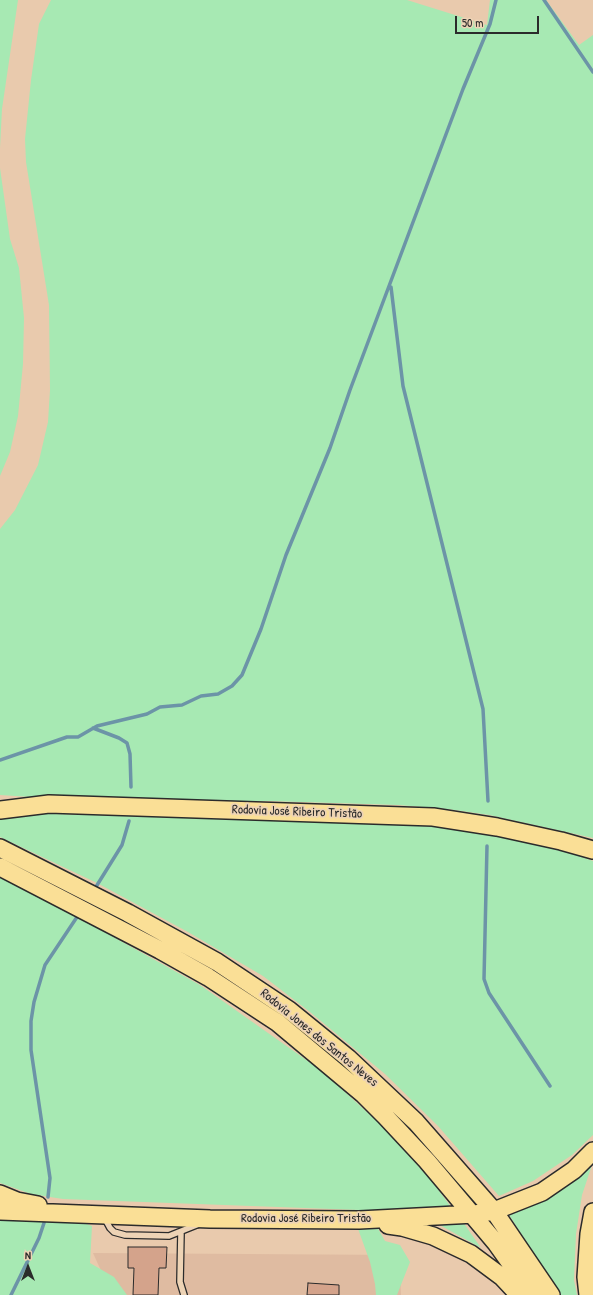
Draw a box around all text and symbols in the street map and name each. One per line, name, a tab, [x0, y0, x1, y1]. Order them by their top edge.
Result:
scale bar	[457, 8, 541, 34]
text: 50 m	[462, 14, 483, 31]
street label: Rodovia José Ribeiro Tristão	[232, 802, 362, 822]
street label: Rodovia Jones dos Santos Neves	[257, 986, 381, 1090]
street label: Rodovia José Ribeiro Tristão	[241, 1211, 371, 1227]
north arrow	[8, 1247, 48, 1287]
text: N	[25, 1248, 31, 1262]

